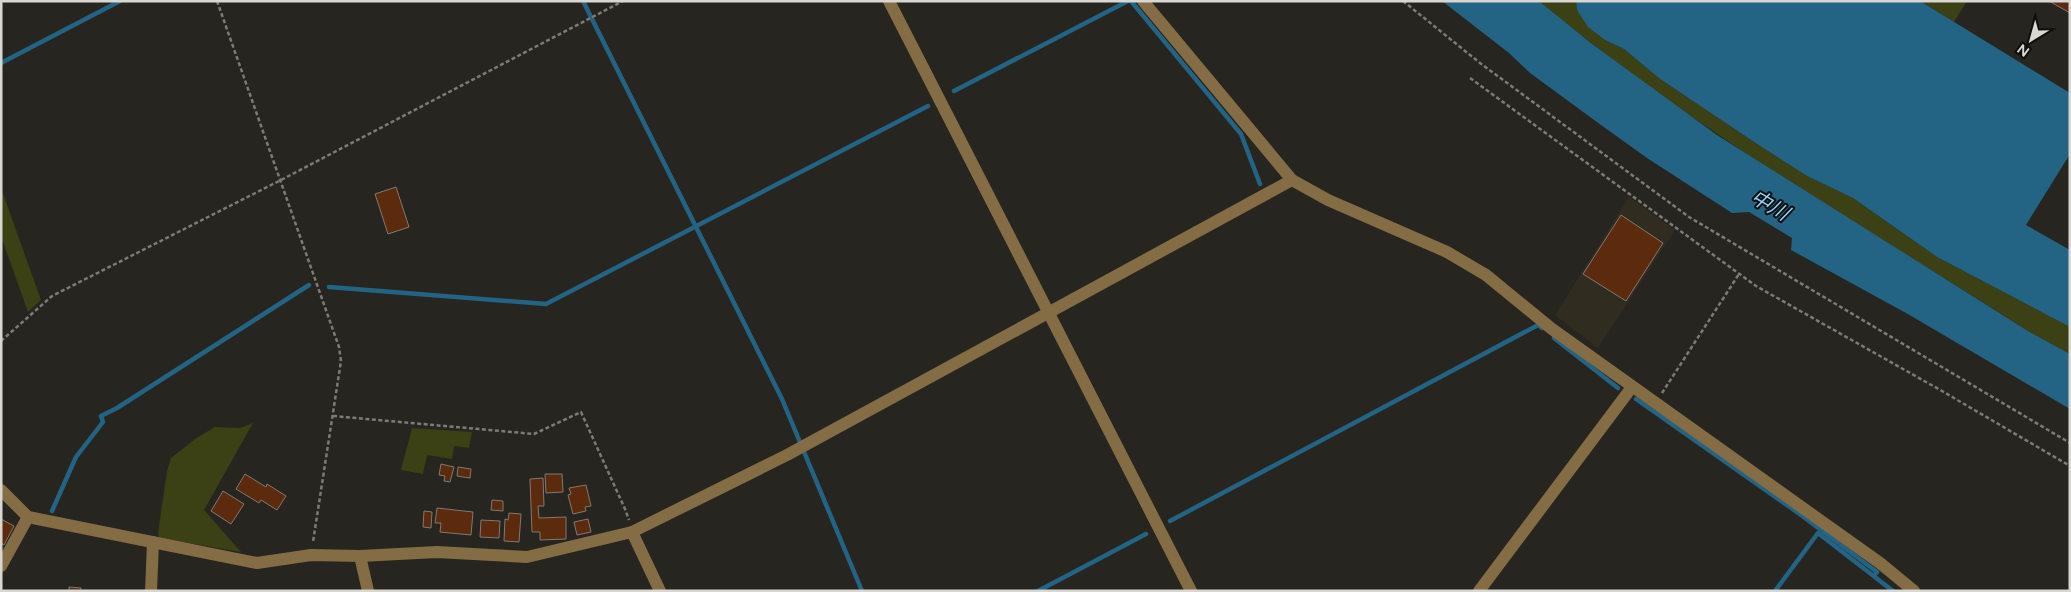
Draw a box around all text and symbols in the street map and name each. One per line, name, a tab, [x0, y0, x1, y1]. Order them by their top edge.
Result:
north arrow	[2006, 15, 2056, 65]
text: N	[2014, 40, 2033, 60]
water label: 中川	[1747, 185, 1795, 226]

